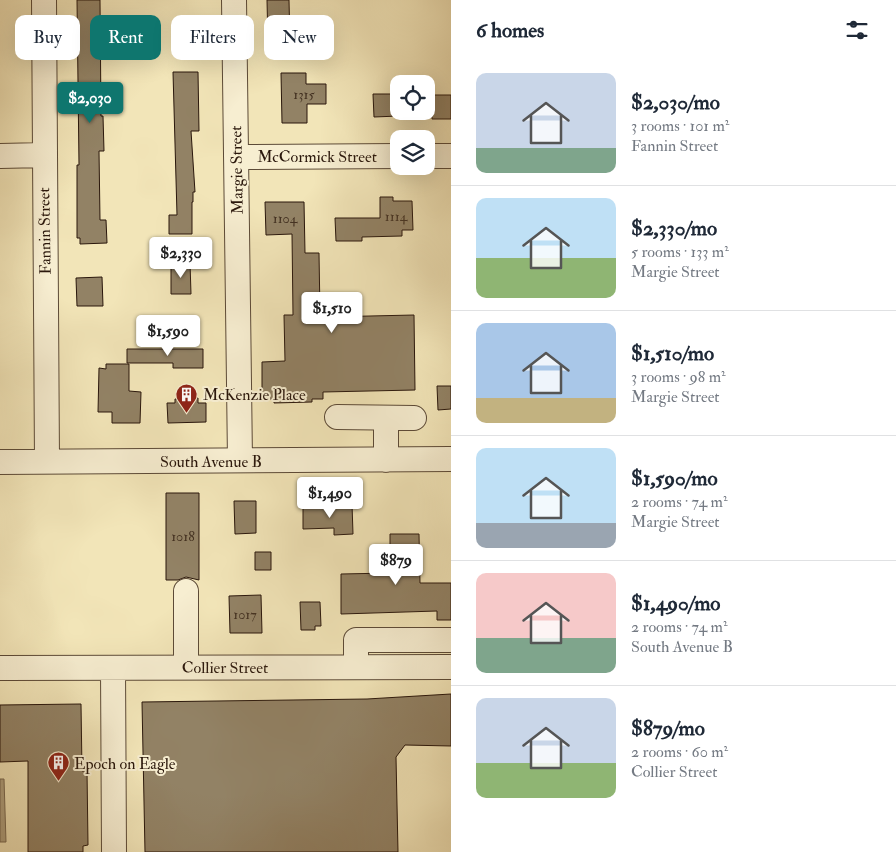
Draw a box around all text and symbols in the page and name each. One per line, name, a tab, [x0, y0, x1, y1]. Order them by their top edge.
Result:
chip: Buy	[15, 15, 80, 60]
chip: Rent	[90, 15, 161, 60]
chip: Filters	[171, 15, 254, 60]
chip: New	[264, 15, 334, 60]
icon: filters	[843, 16, 871, 44]
text: 6 homes	[476, 17, 544, 44]
map controls	[390, 75, 435, 175]
button: locate	[390, 75, 435, 120]
pin: $2,030	[49, 82, 131, 124]
house number: 1315	[293, 86, 316, 103]
text: $2,030	[68, 88, 112, 108]
text: $2,030/mo	[631, 89, 720, 116]
icon: home	[516, 93, 576, 153]
text: 3 rooms · 101 m²	[631, 116, 729, 136]
street label: Margie Street	[226, 126, 248, 214]
button: layers	[390, 130, 435, 175]
text: Fannin Street	[631, 136, 718, 156]
street label: McCormick Street	[257, 147, 377, 167]
street label: Fannin Street	[34, 187, 56, 275]
house number: 1114	[385, 208, 409, 225]
house number: 1104	[273, 210, 299, 227]
text: $2,330/mo	[631, 215, 717, 242]
icon: home	[516, 218, 576, 278]
pin: $2,330	[140, 236, 222, 279]
text: 5 rooms · 133 m²	[631, 242, 729, 262]
text: $2,330	[160, 243, 202, 263]
text: Margie Street	[631, 262, 720, 282]
pin: $1,510	[291, 292, 373, 334]
text: $1,510	[312, 298, 352, 318]
pin: $1,590	[127, 314, 209, 357]
text: $1,590	[147, 321, 189, 341]
text: $1,510/mo	[631, 340, 714, 367]
icon: home	[516, 343, 576, 403]
text: 3 rooms · 98 m²	[631, 367, 726, 387]
building icon: McKenzie Place	[175, 382, 199, 413]
place label: McKenzie Place	[203, 385, 306, 405]
text: Margie Street	[631, 387, 720, 407]
street label: South Avenue B	[160, 452, 262, 472]
text: $1,590/mo	[631, 465, 718, 492]
icon: home	[516, 468, 576, 528]
pin: $1,490	[289, 476, 371, 519]
text: $1,490	[308, 483, 352, 503]
text: 2 rooms · 74 m²	[631, 492, 727, 512]
text: Margie Street	[631, 512, 720, 532]
house number: 1018	[171, 528, 195, 545]
pin: $879	[366, 544, 426, 586]
text: $879	[380, 550, 412, 570]
text: $1,490/mo	[631, 590, 720, 617]
icon: home	[516, 593, 576, 653]
house number: 1017	[233, 606, 257, 623]
text: 2 rooms · 74 m²	[631, 617, 727, 637]
text: South Avenue B	[631, 637, 733, 657]
street label: Collier Street	[182, 658, 268, 678]
text: $879/mo	[631, 715, 705, 742]
icon: home	[516, 718, 576, 778]
text: 2 rooms · 60 m²	[631, 742, 728, 762]
building icon: Epoch on Eagle	[46, 751, 70, 782]
place label: Epoch on Eagle	[74, 754, 176, 775]
text: Collier Street	[631, 762, 717, 782]

